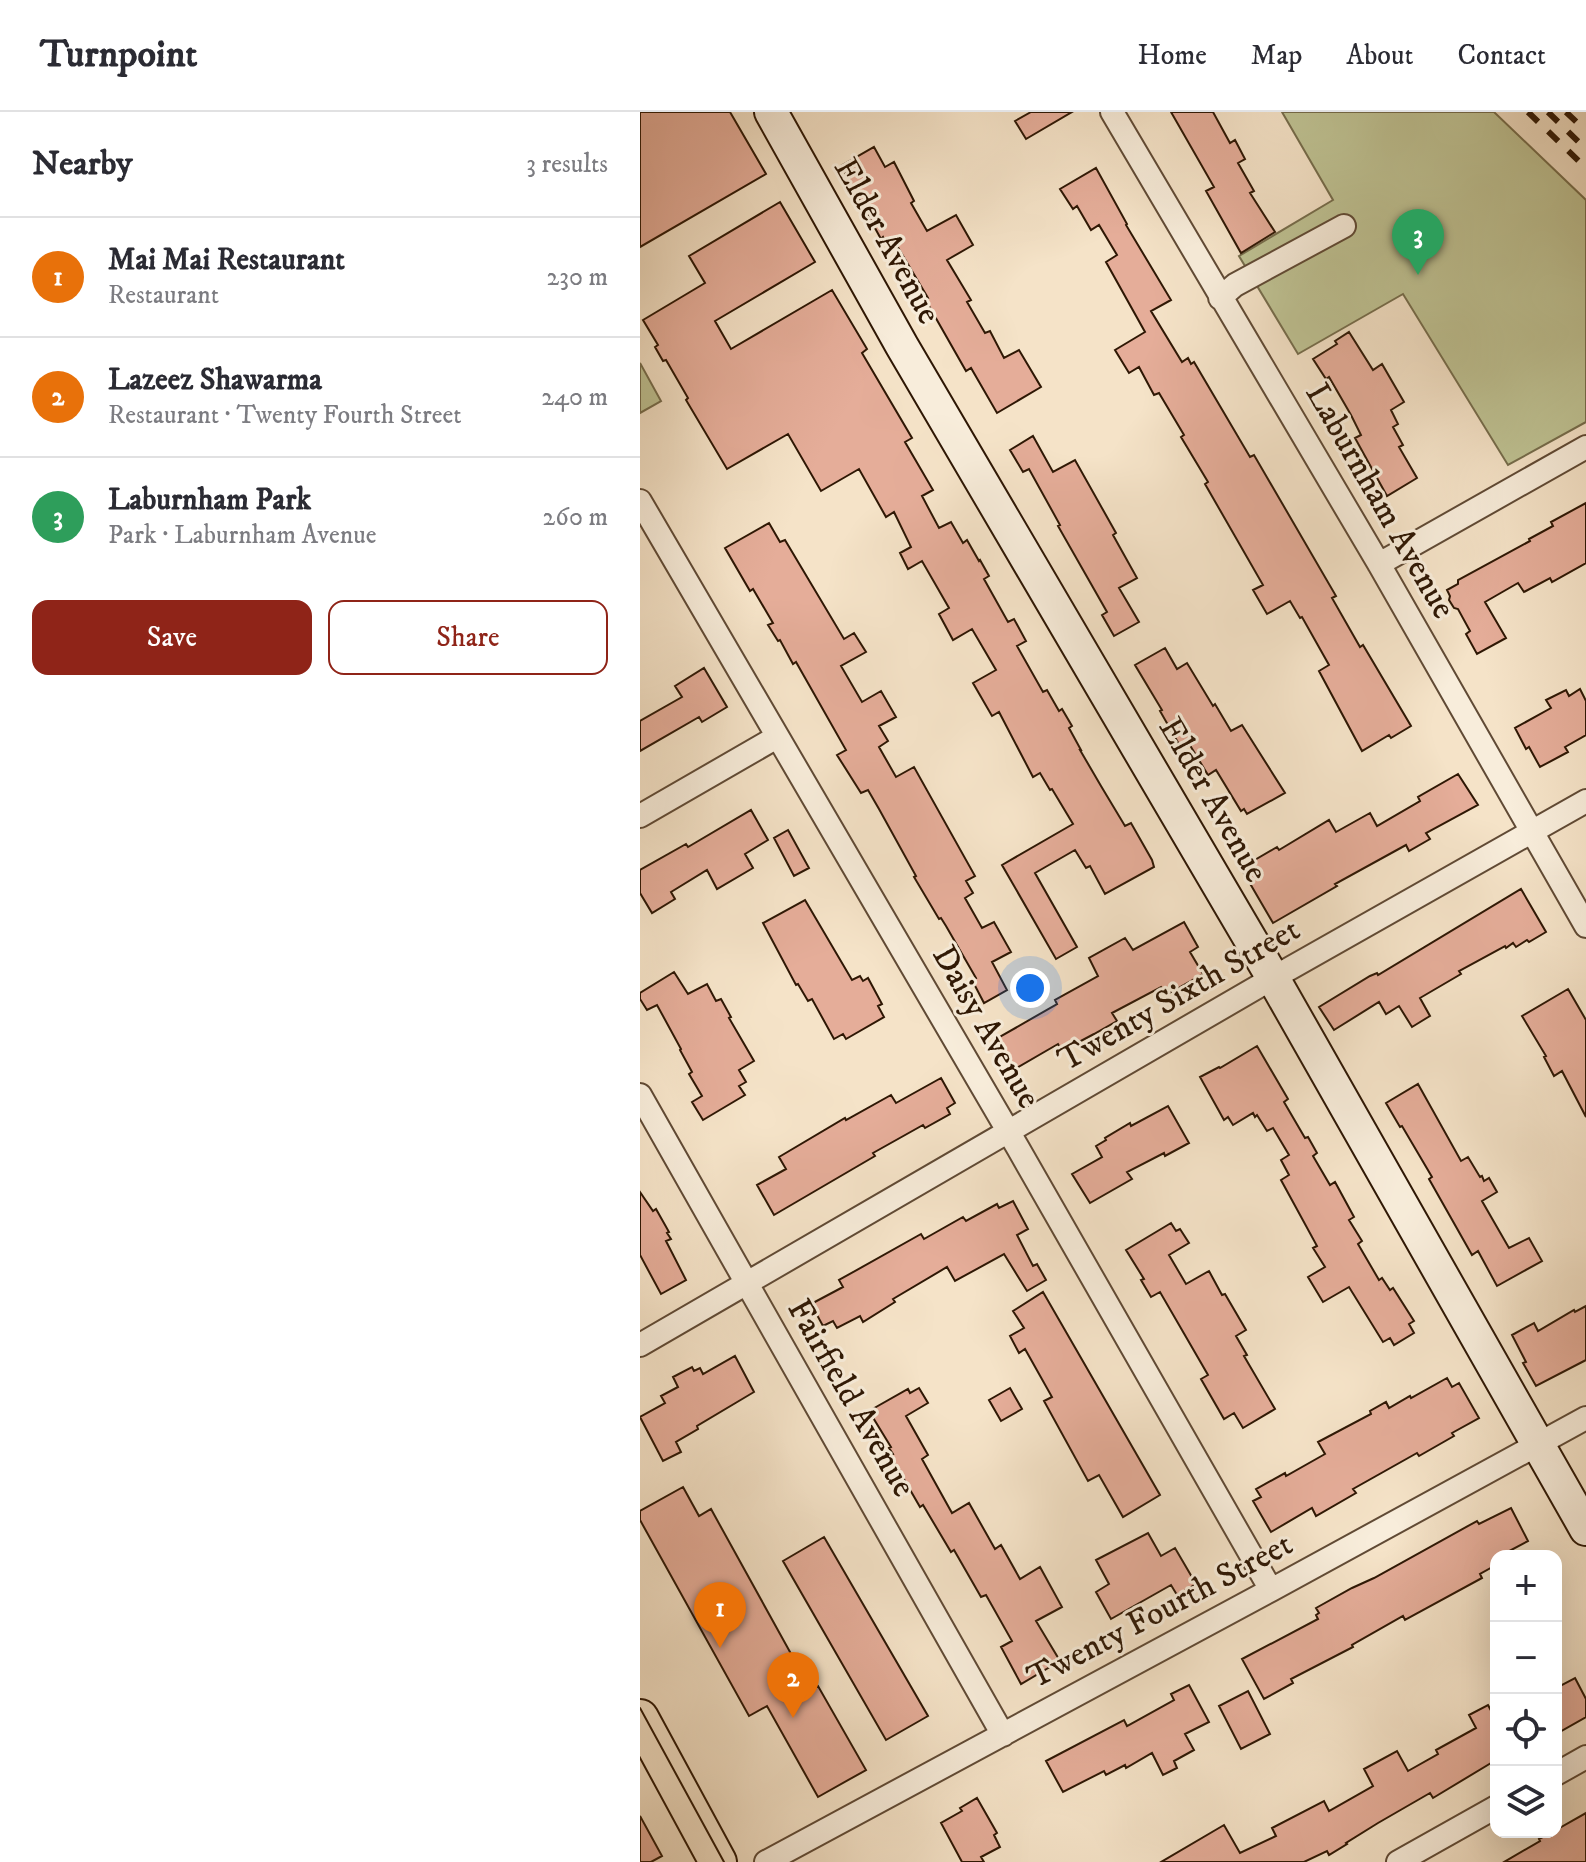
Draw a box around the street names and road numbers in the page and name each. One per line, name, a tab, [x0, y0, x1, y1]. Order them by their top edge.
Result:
street label: Elder Avenue	[824, 151, 950, 331]
street label: Laburnham Avenue	[1296, 376, 1464, 626]
street label: Elder Avenue	[1149, 710, 1277, 890]
street label: Twenty Sixth Street	[1051, 909, 1308, 1081]
street label: Daisy Avenue	[922, 938, 1050, 1116]
street label: Fairfield Avenue	[777, 1292, 925, 1504]
street label: Twenty Fourth Street	[1020, 1523, 1300, 1699]

